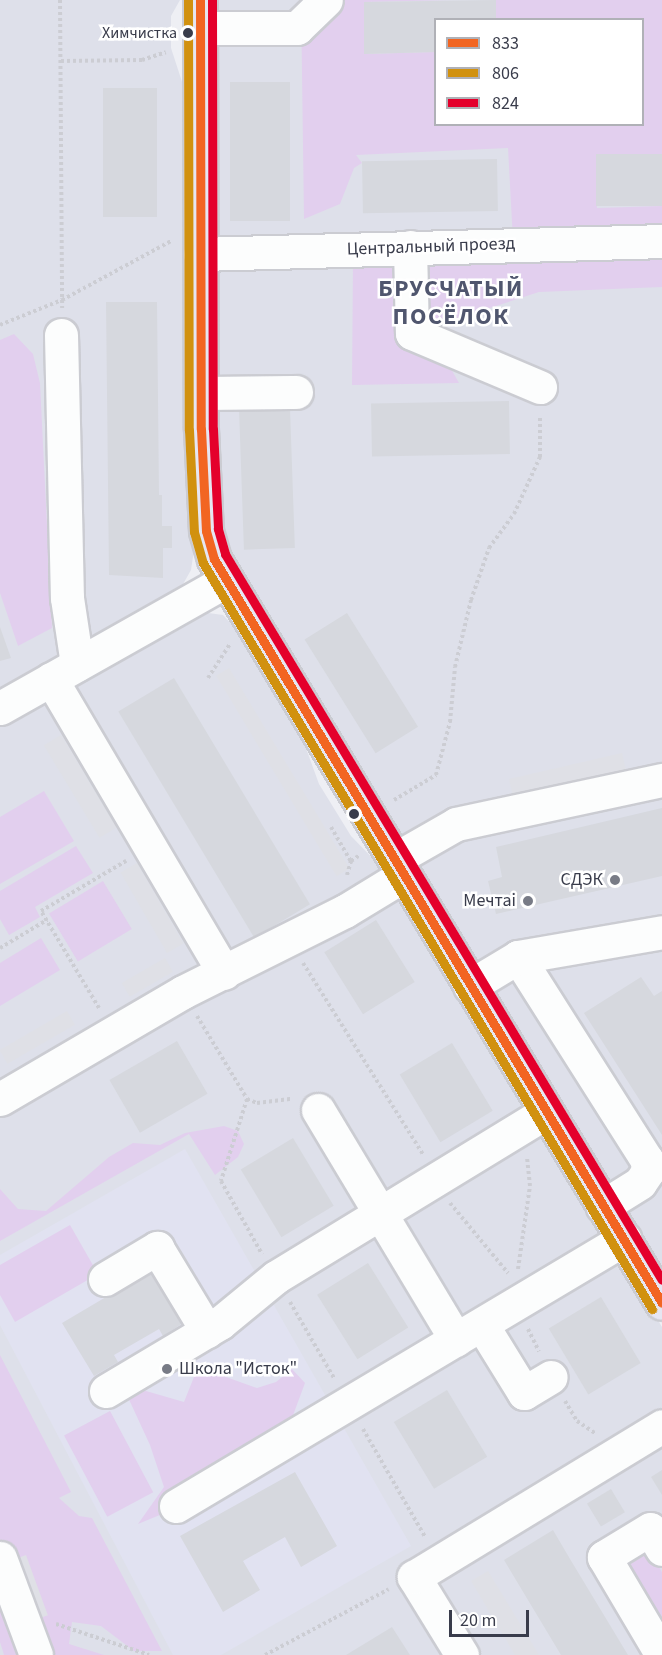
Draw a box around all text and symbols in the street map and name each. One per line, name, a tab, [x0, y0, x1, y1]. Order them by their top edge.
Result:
legend	[434, 18, 644, 126]
place label: Химчистка	[102, 23, 177, 43]
marker: Химчистка	[182, 27, 194, 39]
text: 833	[492, 31, 519, 56]
text: 806	[492, 61, 519, 86]
text: 824	[492, 91, 519, 116]
street label: Центральный проезд	[346, 233, 516, 261]
district label: БРУСЧАТЫЙ ПОСЁЛОК	[378, 275, 524, 331]
unlabelled marker	[348, 808, 360, 820]
place label: СДЭК	[561, 869, 603, 891]
marker: СДЭК	[608, 873, 622, 887]
place label: Мечтаi	[463, 890, 516, 912]
marker: Мечтаi	[521, 894, 535, 908]
place label: Школа "Исток"	[179, 1358, 297, 1380]
marker: Школа "Исток"	[160, 1362, 174, 1376]
scale bar	[452, 1598, 532, 1636]
text: 20 m	[460, 1608, 496, 1633]

